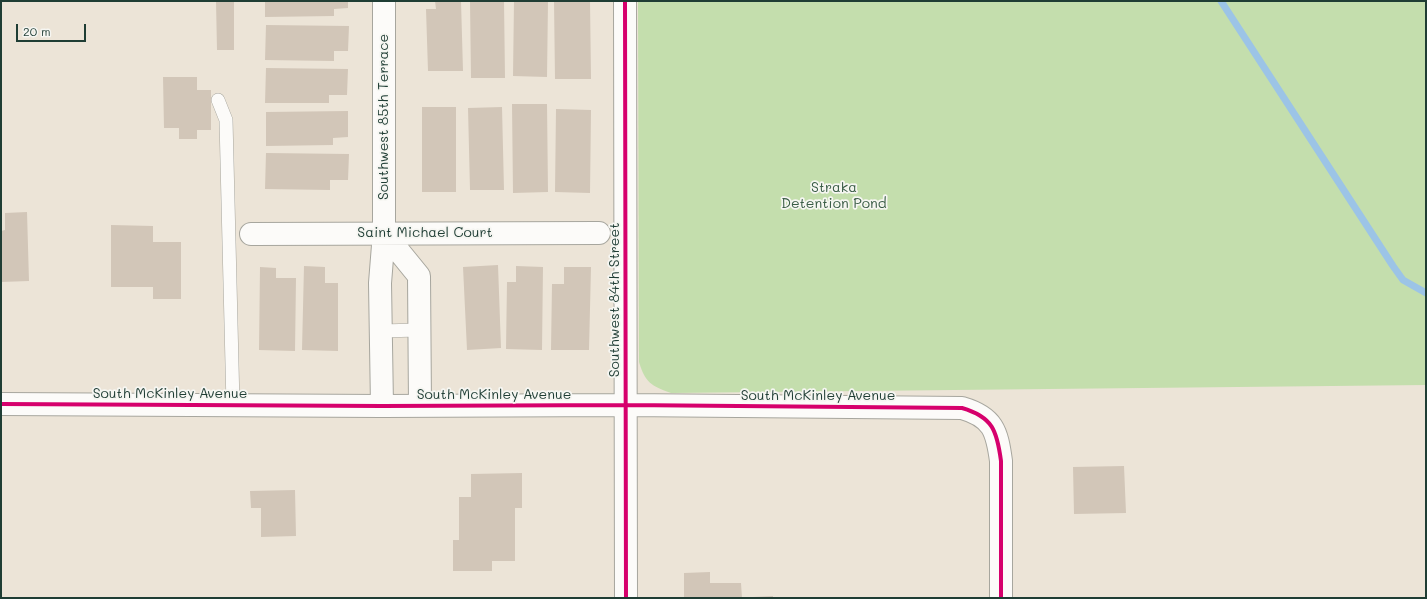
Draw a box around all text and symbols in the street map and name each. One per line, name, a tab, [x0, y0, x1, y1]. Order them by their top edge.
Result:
scale bar	[18, 16, 88, 42]
text: 20 m	[23, 23, 51, 39]
street label: Southwest 85th Terrace	[376, 34, 392, 200]
park label: Straka Detention Pond	[781, 180, 887, 212]
street label: Southwest 84th Street	[607, 223, 623, 377]
street label: Saint Michael Court	[357, 225, 493, 241]
street label: South McKinley Avenue	[93, 386, 247, 402]
street label: South McKinley Avenue	[417, 387, 571, 403]
street label: South McKinley Avenue	[741, 388, 895, 404]

